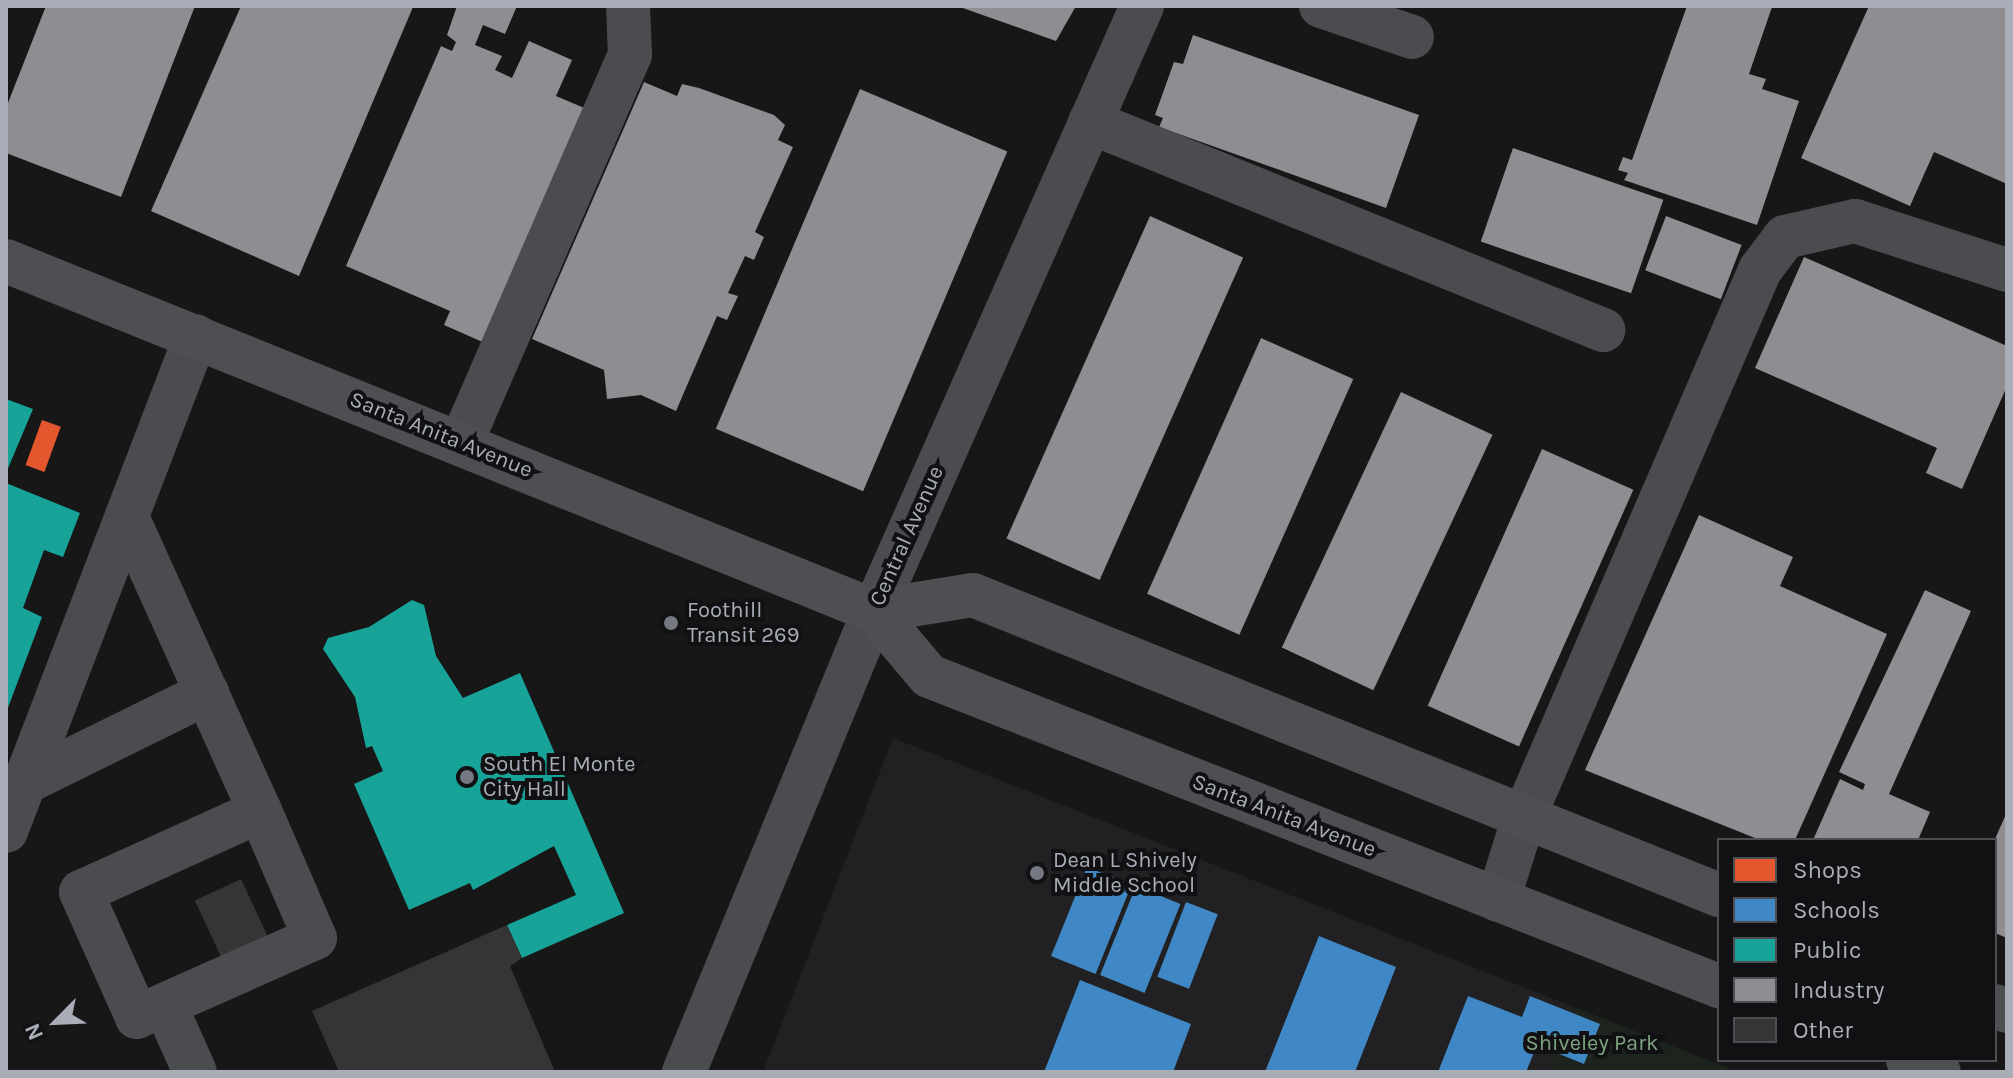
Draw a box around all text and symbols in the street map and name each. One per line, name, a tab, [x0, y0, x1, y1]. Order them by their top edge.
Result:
street label: Santa Anita Avenue	[346, 386, 536, 484]
street label: Central Avenue	[864, 462, 950, 610]
place label: Foothill Transit 269	[687, 597, 799, 648]
marker: Foothill Transit 269	[662, 614, 680, 632]
place label: South El Monte City Hall	[483, 751, 636, 802]
marker: South El Monte City Hall	[458, 768, 476, 786]
street label: Santa Anita Avenue	[1188, 769, 1380, 863]
legend	[1717, 838, 1997, 1062]
place label: Dean L Shively Middle School	[1053, 847, 1197, 898]
text: Shops	[1793, 856, 1862, 884]
marker: Dean L Shively Middle School	[1028, 864, 1046, 882]
text: Schools	[1793, 896, 1880, 924]
text: Public	[1793, 936, 1861, 964]
text: Industry	[1793, 976, 1884, 1004]
north arrow	[16, 982, 96, 1062]
text: Other	[1793, 1016, 1853, 1044]
text: N	[19, 1019, 49, 1044]
park label: Shiveley Park	[1525, 1031, 1659, 1057]

